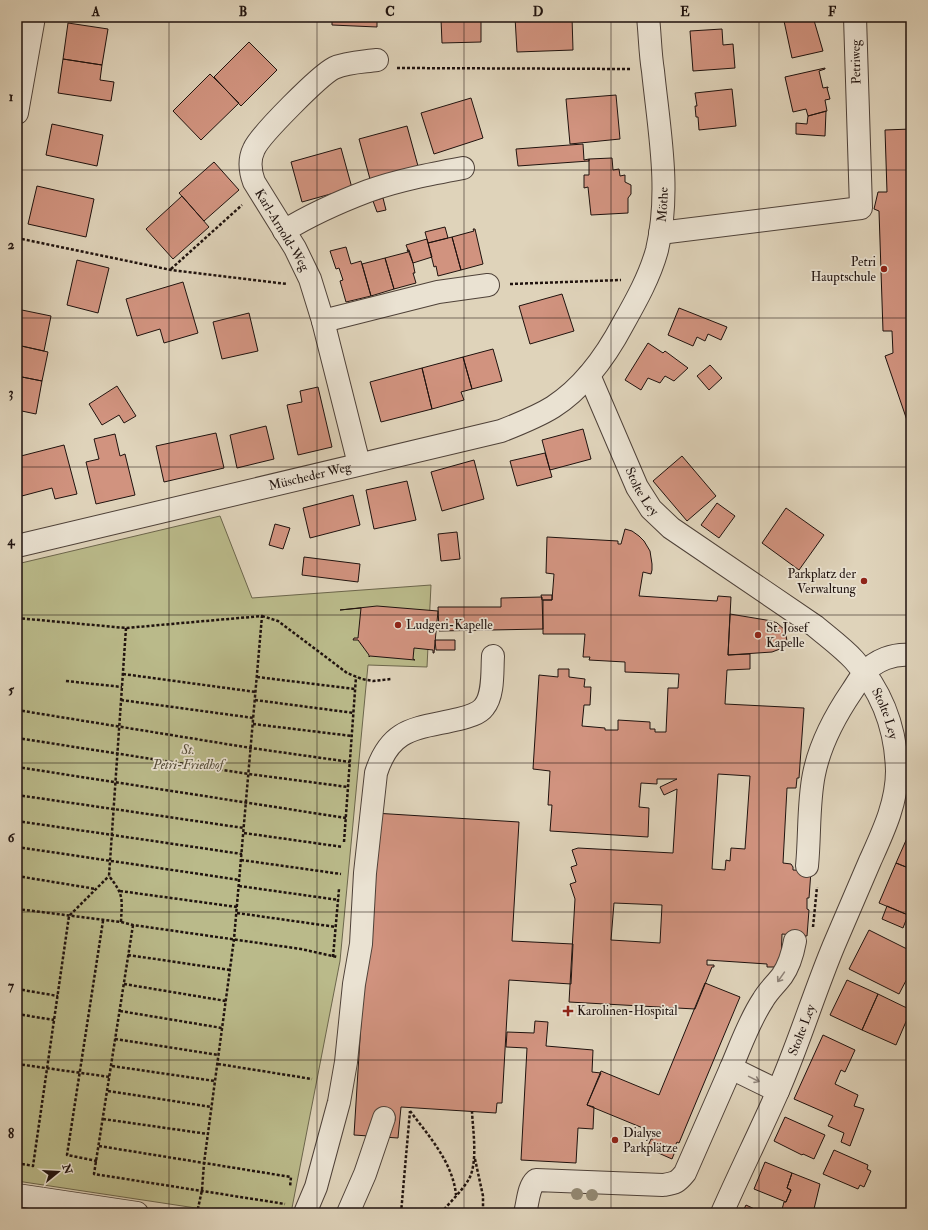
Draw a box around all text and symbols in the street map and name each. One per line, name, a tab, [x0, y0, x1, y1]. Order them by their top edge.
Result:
text: A	[91, 4, 101, 20]
text: B	[239, 4, 247, 20]
text: C	[385, 4, 395, 20]
text: D	[533, 4, 544, 20]
text: E	[680, 4, 690, 20]
text: F	[828, 4, 837, 20]
street label: Petriweg	[848, 39, 864, 85]
text: 1	[9, 89, 14, 105]
street label: Karl-Arnold-Weg	[251, 186, 313, 275]
street label: Möthe	[654, 187, 672, 223]
text: 2	[8, 237, 15, 253]
place label: Petri Hauptschule	[811, 254, 877, 286]
marker: Petri Hauptschule	[879, 264, 889, 274]
text: 3	[9, 385, 14, 401]
street label: Müscheder Weg	[267, 459, 353, 494]
street label: Stolte Ley	[621, 465, 662, 521]
text: 4	[6, 533, 15, 549]
place label: Parkplatz der Verwaltung	[787, 566, 857, 597]
marker: Parkplatz der Verwaltung	[859, 576, 869, 586]
place label: Ludgeri-Kapelle	[406, 617, 493, 634]
marker: Ludgeri-Kapelle	[393, 620, 403, 630]
place label: St. Josef Kapelle	[766, 620, 810, 652]
marker: St. Josef Kapelle	[753, 630, 763, 640]
text: 5	[8, 682, 14, 698]
street label: Stolte Ley	[868, 685, 901, 741]
park label: St. Petri-Friedhof	[152, 742, 227, 773]
text: 6	[8, 830, 16, 846]
one-way arrow	[777, 971, 785, 982]
text: 7	[8, 978, 15, 994]
street label: Stolte Ley	[785, 1002, 820, 1058]
place label: Karolinen-Hospital	[577, 1003, 678, 1020]
marker: Karolinen-Hospital	[562, 1005, 574, 1017]
one-way arrow	[748, 1076, 760, 1083]
place label: Dialyse Parkplätze	[623, 1125, 678, 1157]
text: 8	[8, 1126, 14, 1142]
marker: Dialyse Parkplätze	[610, 1135, 620, 1145]
north arrow	[38, 1152, 78, 1192]
text: N	[59, 1161, 75, 1177]

